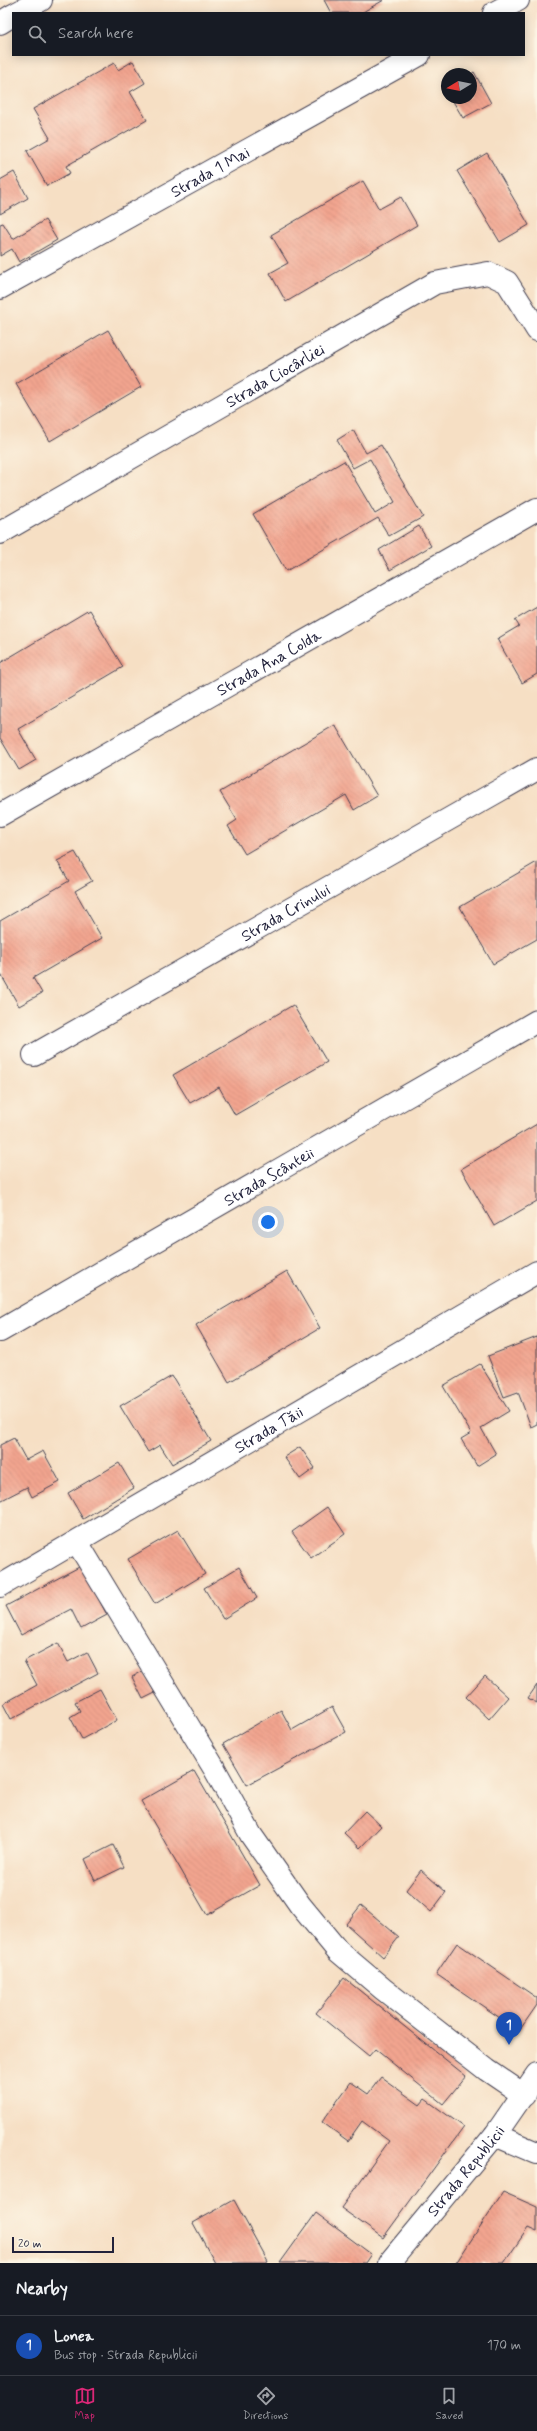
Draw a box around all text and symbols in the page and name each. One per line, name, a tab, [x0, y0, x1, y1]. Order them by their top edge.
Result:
search box	[12, 12, 525, 56]
icon: search	[26, 23, 48, 45]
text: Search here	[58, 24, 134, 44]
north arrow	[441, 68, 477, 104]
street label: Strada 1 Mai	[167, 142, 254, 203]
street label: Strada Ciocârliei	[222, 340, 329, 413]
street label: Strada Ana Colda	[213, 625, 326, 701]
street label: Strada Crinului	[238, 880, 335, 947]
street label: Strada Scânteii	[220, 1143, 318, 1212]
your location	[258, 1212, 278, 1232]
street label: Strada Tăii	[231, 1402, 308, 1459]
pin: 1	[496, 2012, 522, 2045]
street label: Strada Republicii	[423, 2122, 510, 2221]
scale bar	[12, 2235, 114, 2254]
text: 20 m	[18, 2237, 41, 2251]
text: Nearby	[16, 2278, 68, 2300]
text: Lonea	[54, 2327, 94, 2347]
text: 1	[26, 2337, 32, 2354]
text: 170 m	[487, 2337, 521, 2354]
text: Bus stop · Strada Republicii	[54, 2347, 198, 2364]
tab: Map	[74, 2385, 96, 2423]
tab: Directions	[243, 2385, 288, 2423]
tab: Saved	[436, 2385, 463, 2423]

